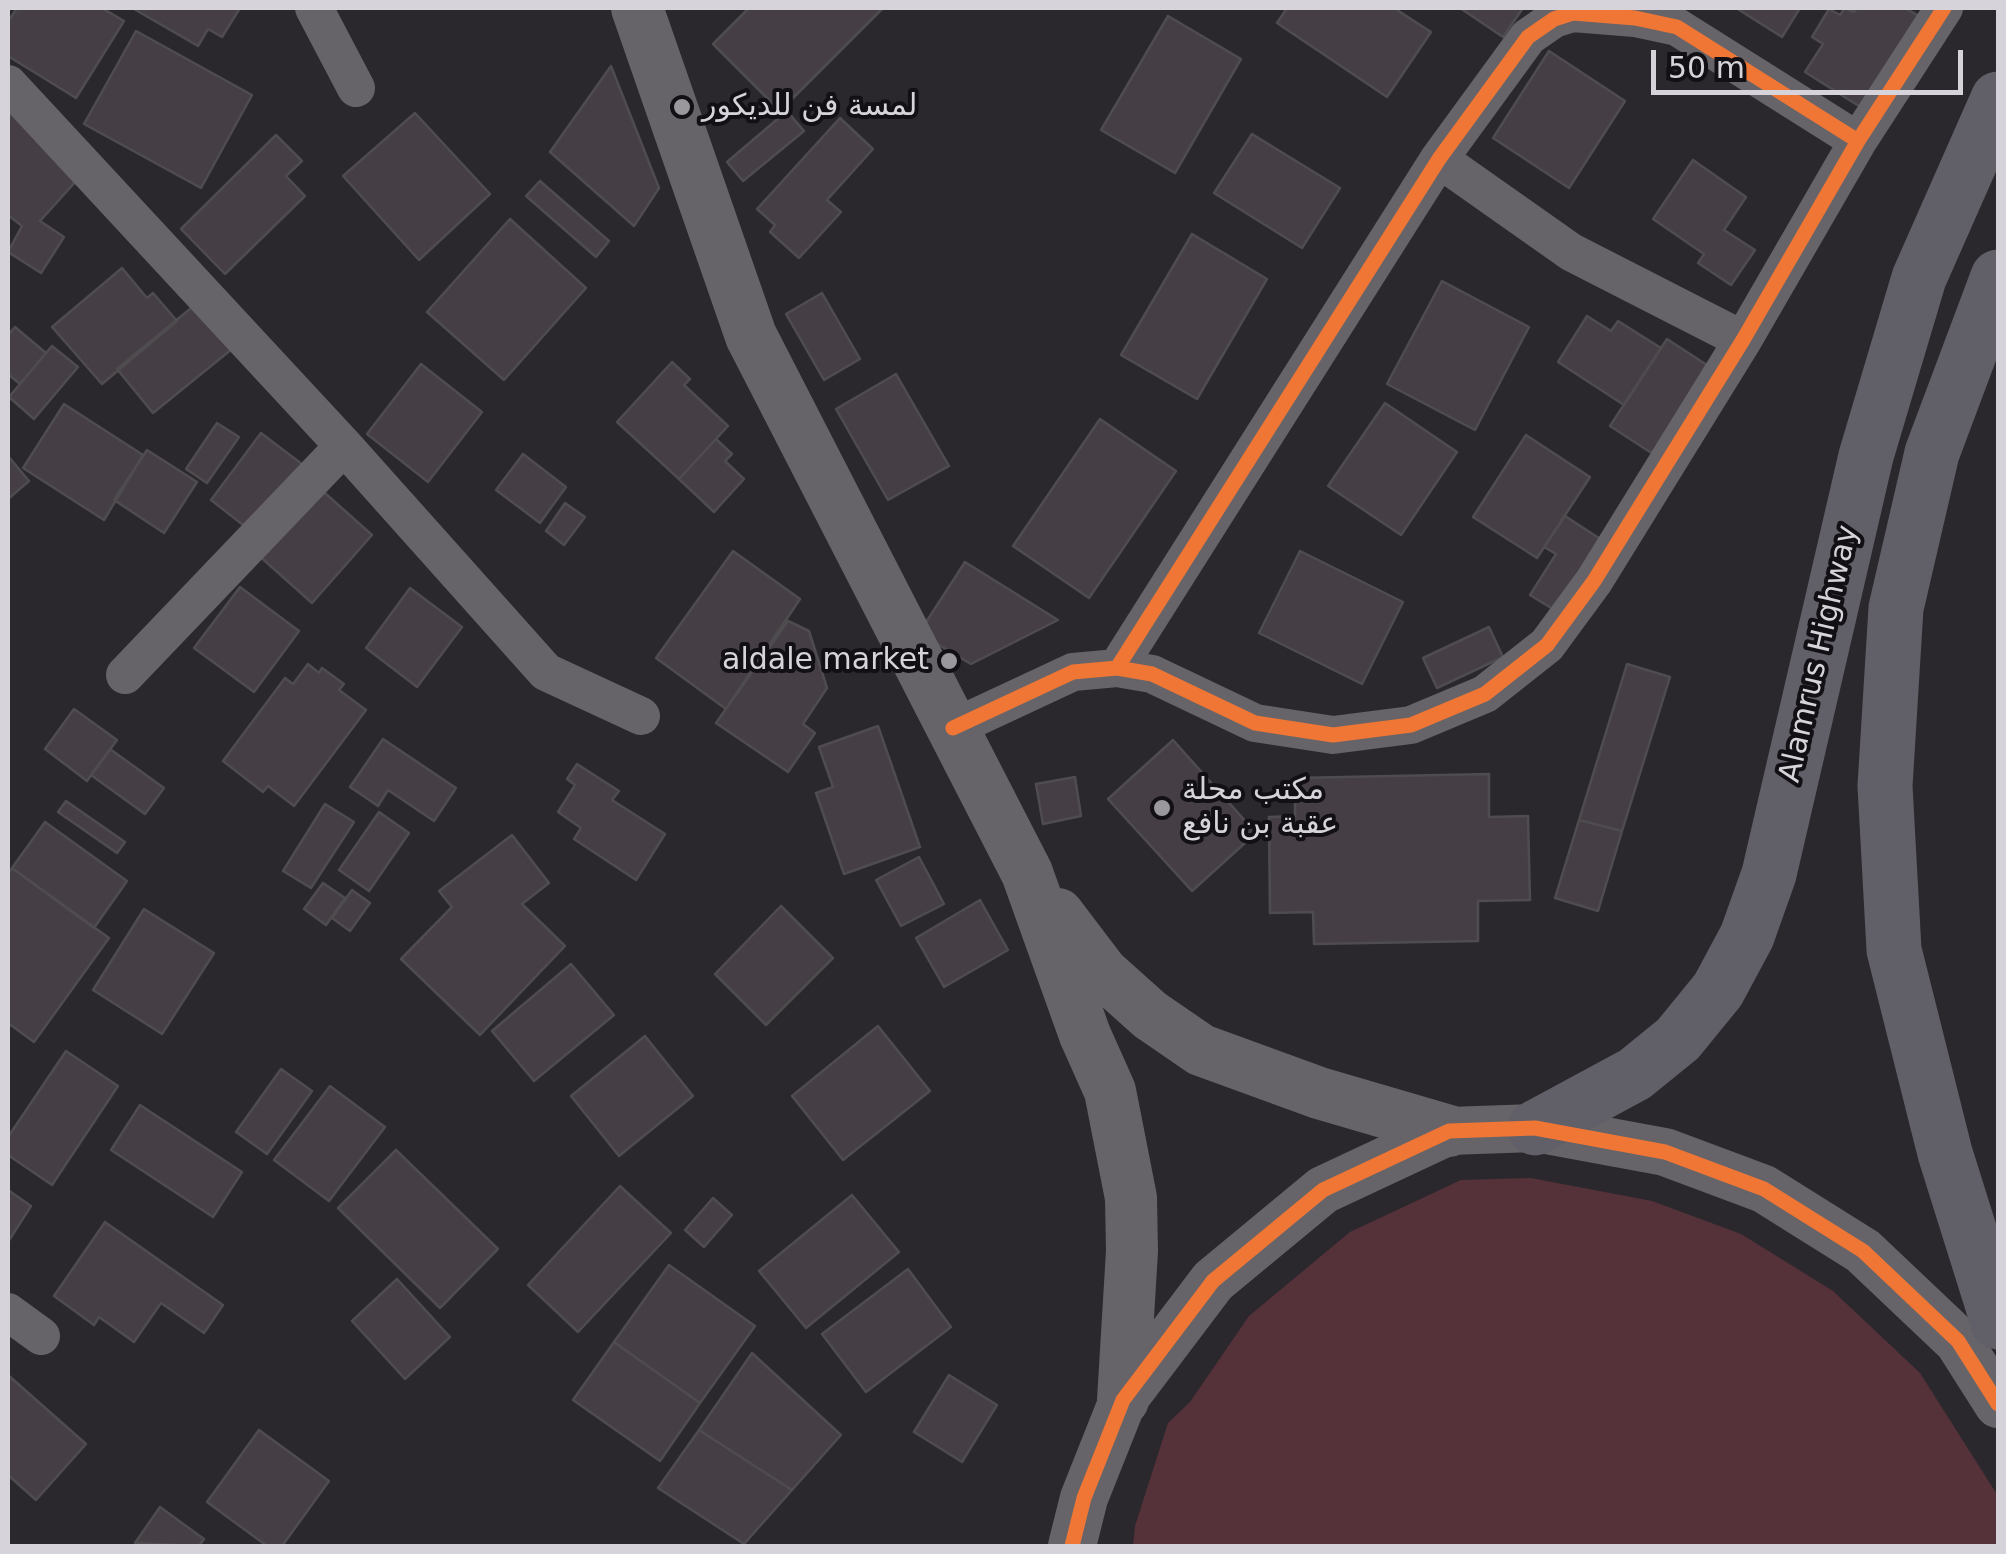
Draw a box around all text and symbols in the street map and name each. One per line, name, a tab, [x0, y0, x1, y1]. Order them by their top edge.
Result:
scale bar	[1656, 30, 1968, 92]
text: 50 m	[1668, 50, 1745, 85]
place label: لمسة فن للديكور	[702, 89, 917, 125]
marker: لمسة فن للديكور	[671, 96, 693, 118]
street label: Alamrus Highway	[1773, 522, 1867, 786]
place label: aldale market	[722, 643, 929, 679]
marker: aldale market	[938, 650, 960, 672]
place label: مكتب محلة عقبة بن نافع	[1182, 773, 1338, 844]
marker: مكتب محلة عقبة بن نافع	[1151, 797, 1173, 819]

